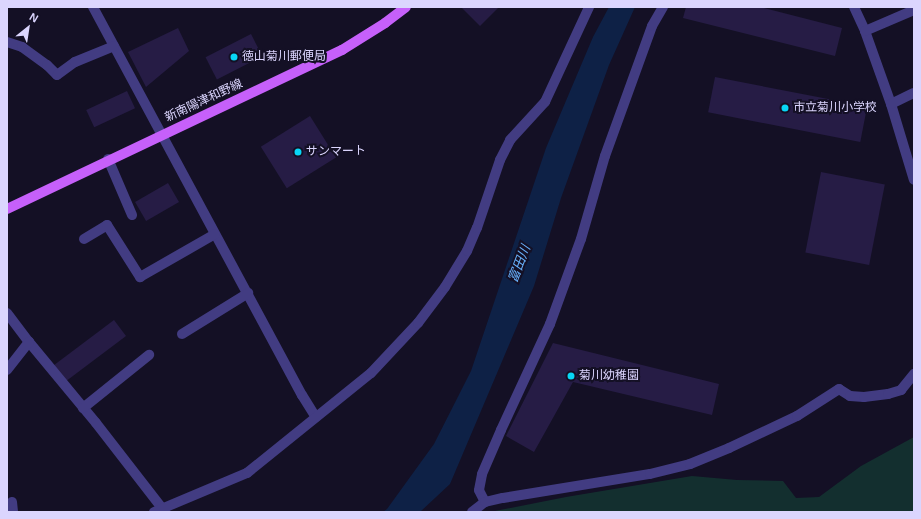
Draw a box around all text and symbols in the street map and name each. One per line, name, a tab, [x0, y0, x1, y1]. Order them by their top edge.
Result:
north arrow	[8, 8, 48, 48]
text: N	[28, 10, 40, 25]
place label: 徳山菊川郵便局	[242, 50, 326, 64]
marker: 徳山菊川郵便局	[229, 52, 239, 62]
street label: 新南陽津和野線	[163, 77, 245, 125]
place label: 市立菊川小学校	[793, 101, 877, 115]
marker: 市立菊川小学校	[780, 103, 790, 113]
place label: サンマート	[306, 145, 366, 159]
marker: サンマート	[293, 147, 303, 157]
water label: 富田川	[506, 243, 534, 285]
place label: 菊川幼稚園	[579, 369, 639, 383]
marker: 菊川幼稚園	[566, 371, 576, 381]

